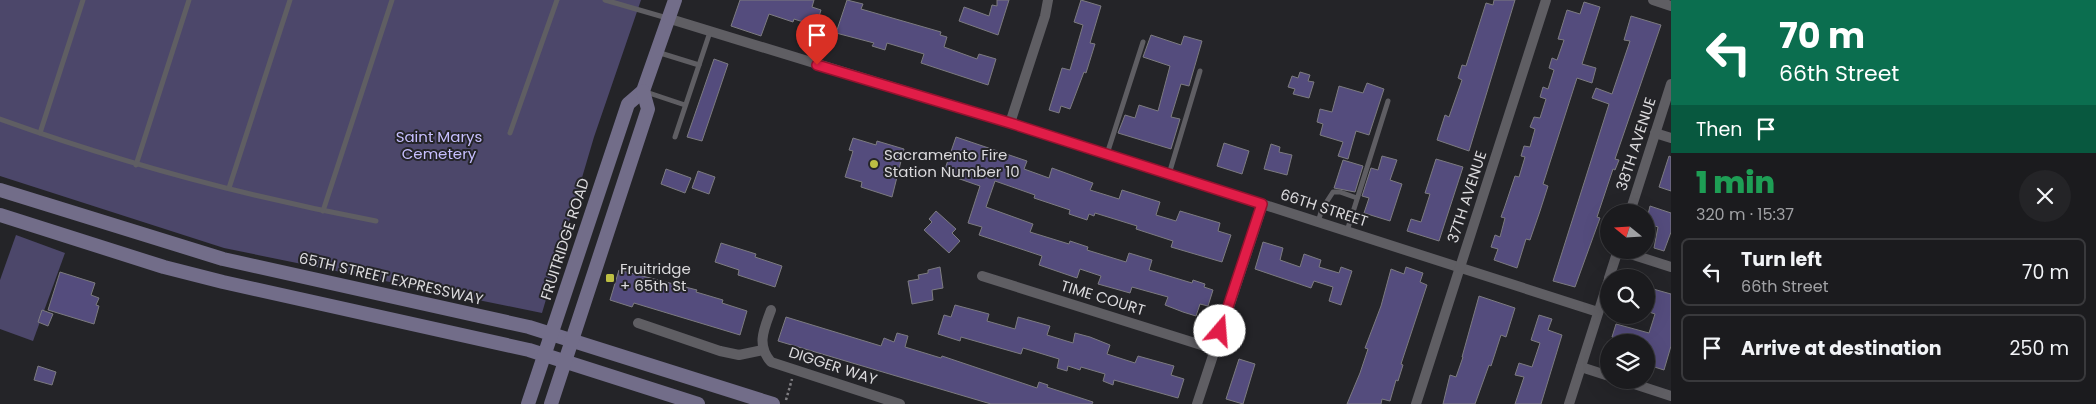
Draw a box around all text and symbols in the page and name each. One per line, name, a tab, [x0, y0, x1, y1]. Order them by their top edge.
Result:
text: 70 m	[1779, 11, 1865, 60]
pin	[796, 14, 838, 65]
icon: left	[1696, 20, 1761, 85]
icon: arrive	[803, 21, 831, 49]
text: 66th Street	[1779, 58, 1899, 89]
street label: 38TH AVENUE	[1611, 94, 1661, 193]
icon: arrive	[1752, 115, 1780, 143]
text: Then	[1696, 116, 1742, 143]
park label: Saint Marys Cemetery	[396, 126, 482, 164]
place label: Sacramento Fire Station Number 10	[884, 144, 1020, 182]
street label: 37TH AVENUE	[1442, 148, 1491, 246]
marker: Sacramento Fire Station Number 10	[868, 158, 880, 170]
text: 1 min	[1696, 161, 1775, 204]
button: close	[2019, 170, 2071, 222]
street label: FRUITRIDGE ROAD	[535, 175, 594, 302]
street label: 66TH STREET	[1278, 183, 1371, 232]
text: 320 m · 15:37	[1696, 203, 1794, 226]
north arrow	[1600, 204, 1655, 259]
map controls	[1600, 204, 1655, 389]
text: Turn left	[1741, 246, 1822, 273]
street label: 65TH STREET EXPRESSWAY	[297, 247, 486, 310]
place label: Fruitridge + 65th St	[620, 258, 691, 296]
icon: left	[1698, 258, 1726, 286]
text: 70 m	[2022, 259, 2069, 286]
button: search	[1600, 269, 1655, 324]
marker: Fruitridge + 65th St	[604, 272, 616, 284]
street label: TIME COURT	[1058, 275, 1148, 320]
text: 66th Street	[1741, 275, 1829, 298]
position arrow	[1193, 304, 1245, 356]
button: layers	[1600, 334, 1655, 389]
icon: arrive	[1698, 334, 1726, 362]
text: Arrive at destination	[1741, 335, 1942, 362]
text: 250 m	[2010, 335, 2069, 362]
street label: DIGGER WAY	[786, 341, 880, 390]

